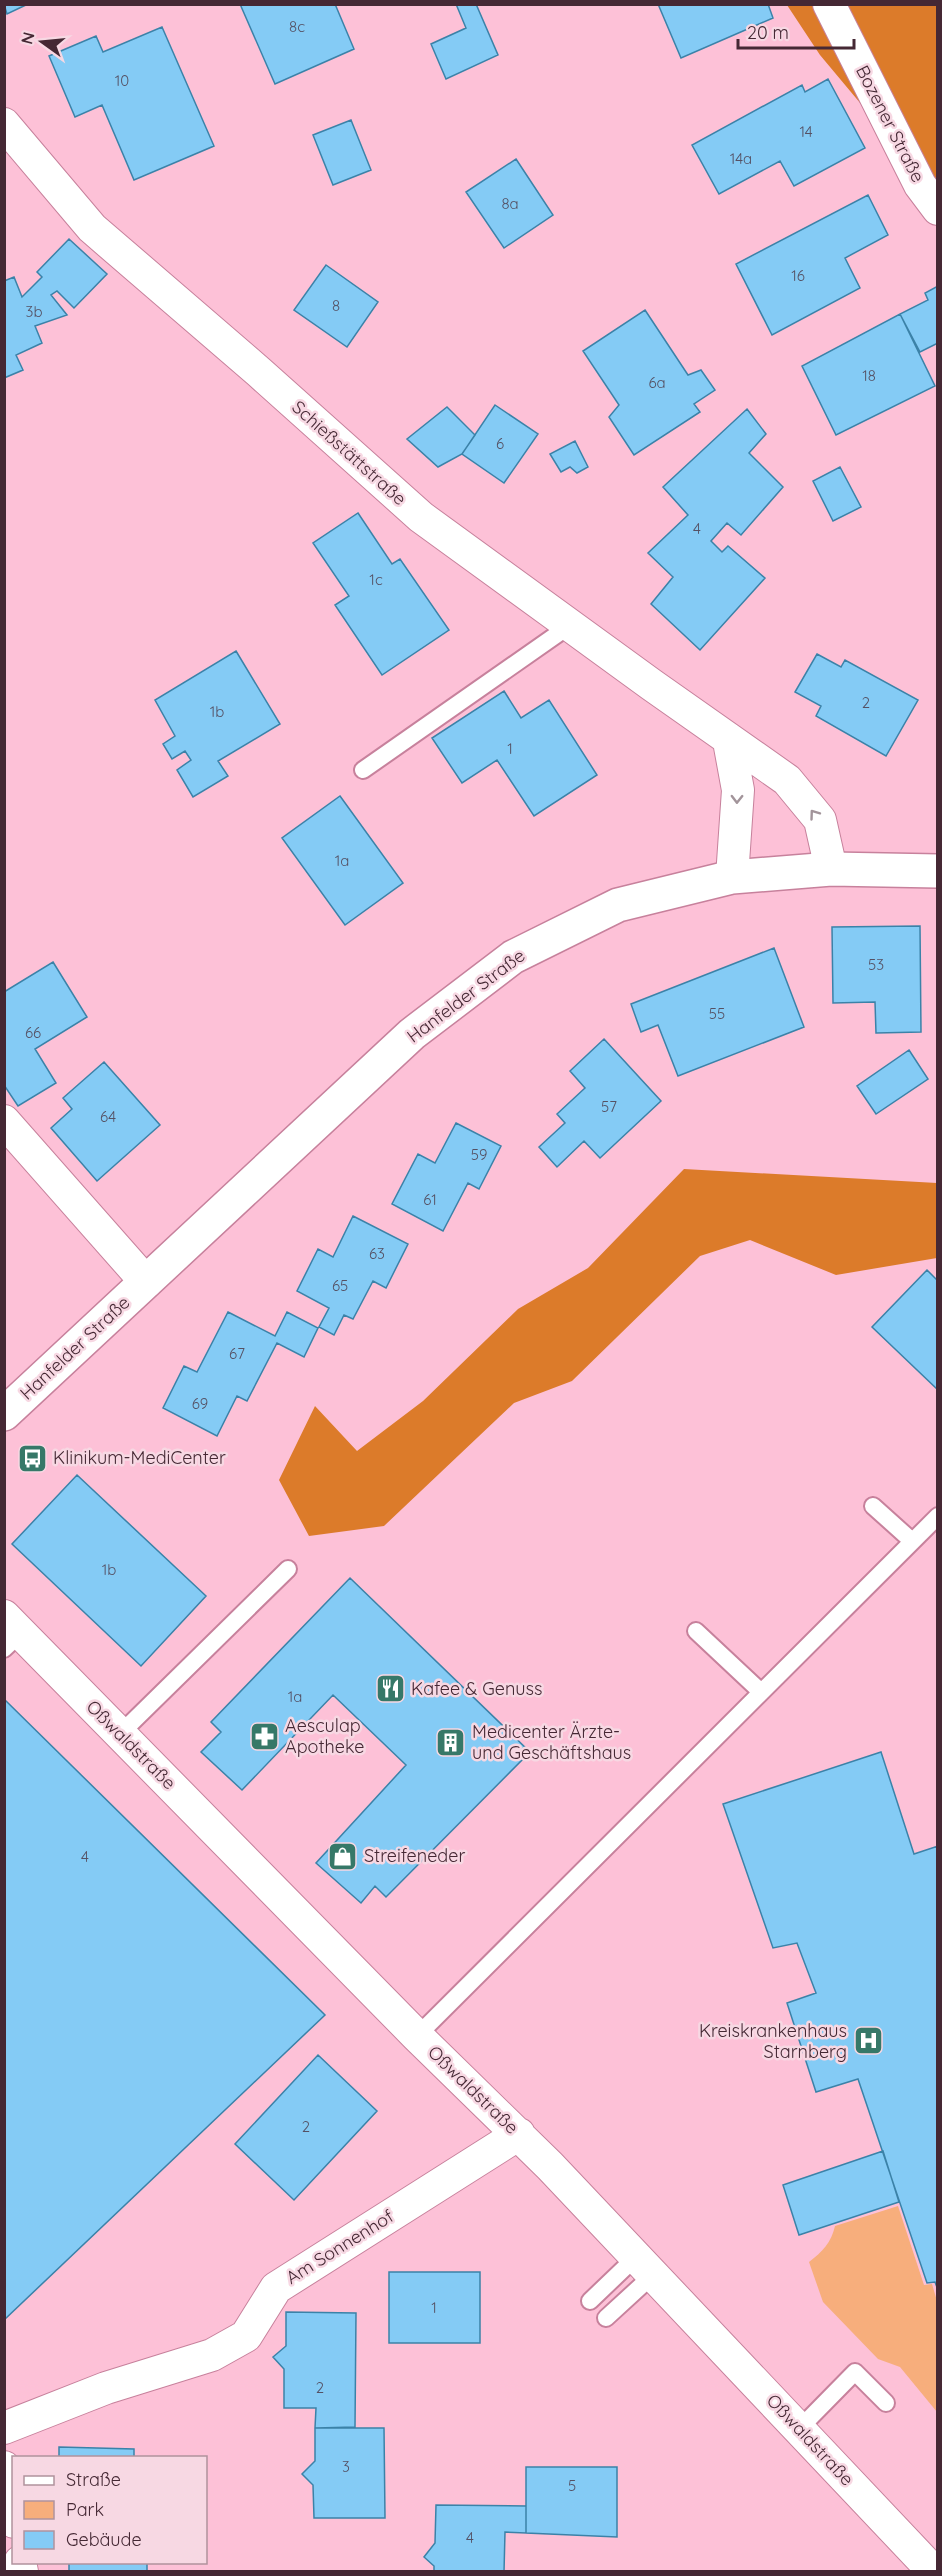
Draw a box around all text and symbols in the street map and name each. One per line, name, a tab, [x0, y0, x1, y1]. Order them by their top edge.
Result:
north arrow	[12, 12, 72, 72]
scale bar	[738, 12, 854, 50]
house number: 8c	[289, 17, 305, 36]
text: 20 m	[747, 21, 789, 44]
text: N	[16, 30, 39, 46]
street label: Bozener Straße	[851, 61, 930, 186]
house number: 10	[115, 71, 129, 90]
house number: 14	[799, 122, 813, 141]
house number: 14a	[730, 149, 752, 168]
house number: 8a	[501, 194, 519, 213]
house number: 16	[791, 266, 805, 285]
house number: 8	[332, 296, 340, 315]
house number: 3b	[26, 302, 42, 321]
house number: 18	[862, 366, 876, 385]
house number: 6a	[648, 373, 666, 392]
street label: Schießstättstraße	[287, 395, 411, 510]
house number: 6	[496, 434, 504, 453]
house number: 4	[693, 519, 701, 538]
house number: 1c	[369, 570, 383, 589]
house number: 2	[862, 693, 870, 712]
house number: 1b	[210, 702, 224, 721]
house number: 1	[507, 739, 513, 758]
one-way arrow	[731, 794, 743, 803]
one-way arrow	[810, 809, 821, 820]
house number: 1a	[335, 851, 349, 870]
street label: Hanfelder Straße	[402, 944, 529, 1048]
house number: 53	[868, 955, 884, 974]
house number: 55	[709, 1004, 725, 1023]
house number: 66	[25, 1023, 41, 1042]
house number: 57	[601, 1097, 617, 1116]
house number: 64	[100, 1107, 116, 1126]
house number: 59	[471, 1145, 487, 1164]
house number: 61	[423, 1190, 437, 1209]
house number: 63	[369, 1244, 385, 1263]
house number: 65	[332, 1276, 348, 1295]
street label: Hanfelder Straße	[15, 1291, 134, 1404]
house number: 67	[229, 1344, 245, 1363]
house number: 69	[192, 1394, 208, 1413]
bus stop icon: Klinikum-MediCenter	[16, 1442, 48, 1474]
place label: Klinikum-MediCenter	[53, 1446, 226, 1469]
house number: 1b	[102, 1560, 116, 1579]
restaurant icon: Kafee & Genuss	[374, 1673, 406, 1705]
place label: Kafee & Genuss	[411, 1677, 542, 1700]
house number: 1a	[288, 1687, 302, 1706]
street label: Oßwaldstraße	[82, 1695, 181, 1794]
place label: Aesculap Apotheke	[285, 1714, 364, 1758]
pharmacy icon: Aesculap Apotheke	[248, 1720, 280, 1752]
place label: Medicenter Ärzte- und Geschäftshaus	[472, 1720, 631, 1764]
building icon: Medicenter Ärzte- und Geschäftshaus	[435, 1726, 467, 1758]
shop icon: Streifeneder	[327, 1840, 359, 1872]
place label: Streifeneder	[364, 1844, 465, 1867]
house number: 4	[81, 1847, 89, 1866]
place label: Kreiskrankenhaus Starnberg	[699, 2019, 847, 2063]
hospital icon: Kreiskrankenhaus Starnberg	[852, 2025, 884, 2057]
street label: Oßwaldstraße	[423, 2041, 524, 2139]
house number: 2	[302, 2117, 310, 2136]
street label: Am Sonnenhof	[282, 2204, 398, 2289]
house number: 1	[431, 2298, 437, 2317]
house number: 2	[316, 2378, 324, 2397]
street label: Oßwaldstraße	[762, 2389, 859, 2490]
legend	[12, 2456, 207, 2564]
house number: 3	[342, 2457, 350, 2476]
text: Straße	[66, 2468, 121, 2491]
house number: 5	[568, 2476, 576, 2495]
text: Park	[66, 2498, 104, 2521]
text: Gebäude	[66, 2528, 142, 2551]
house number: 4	[466, 2528, 474, 2547]

